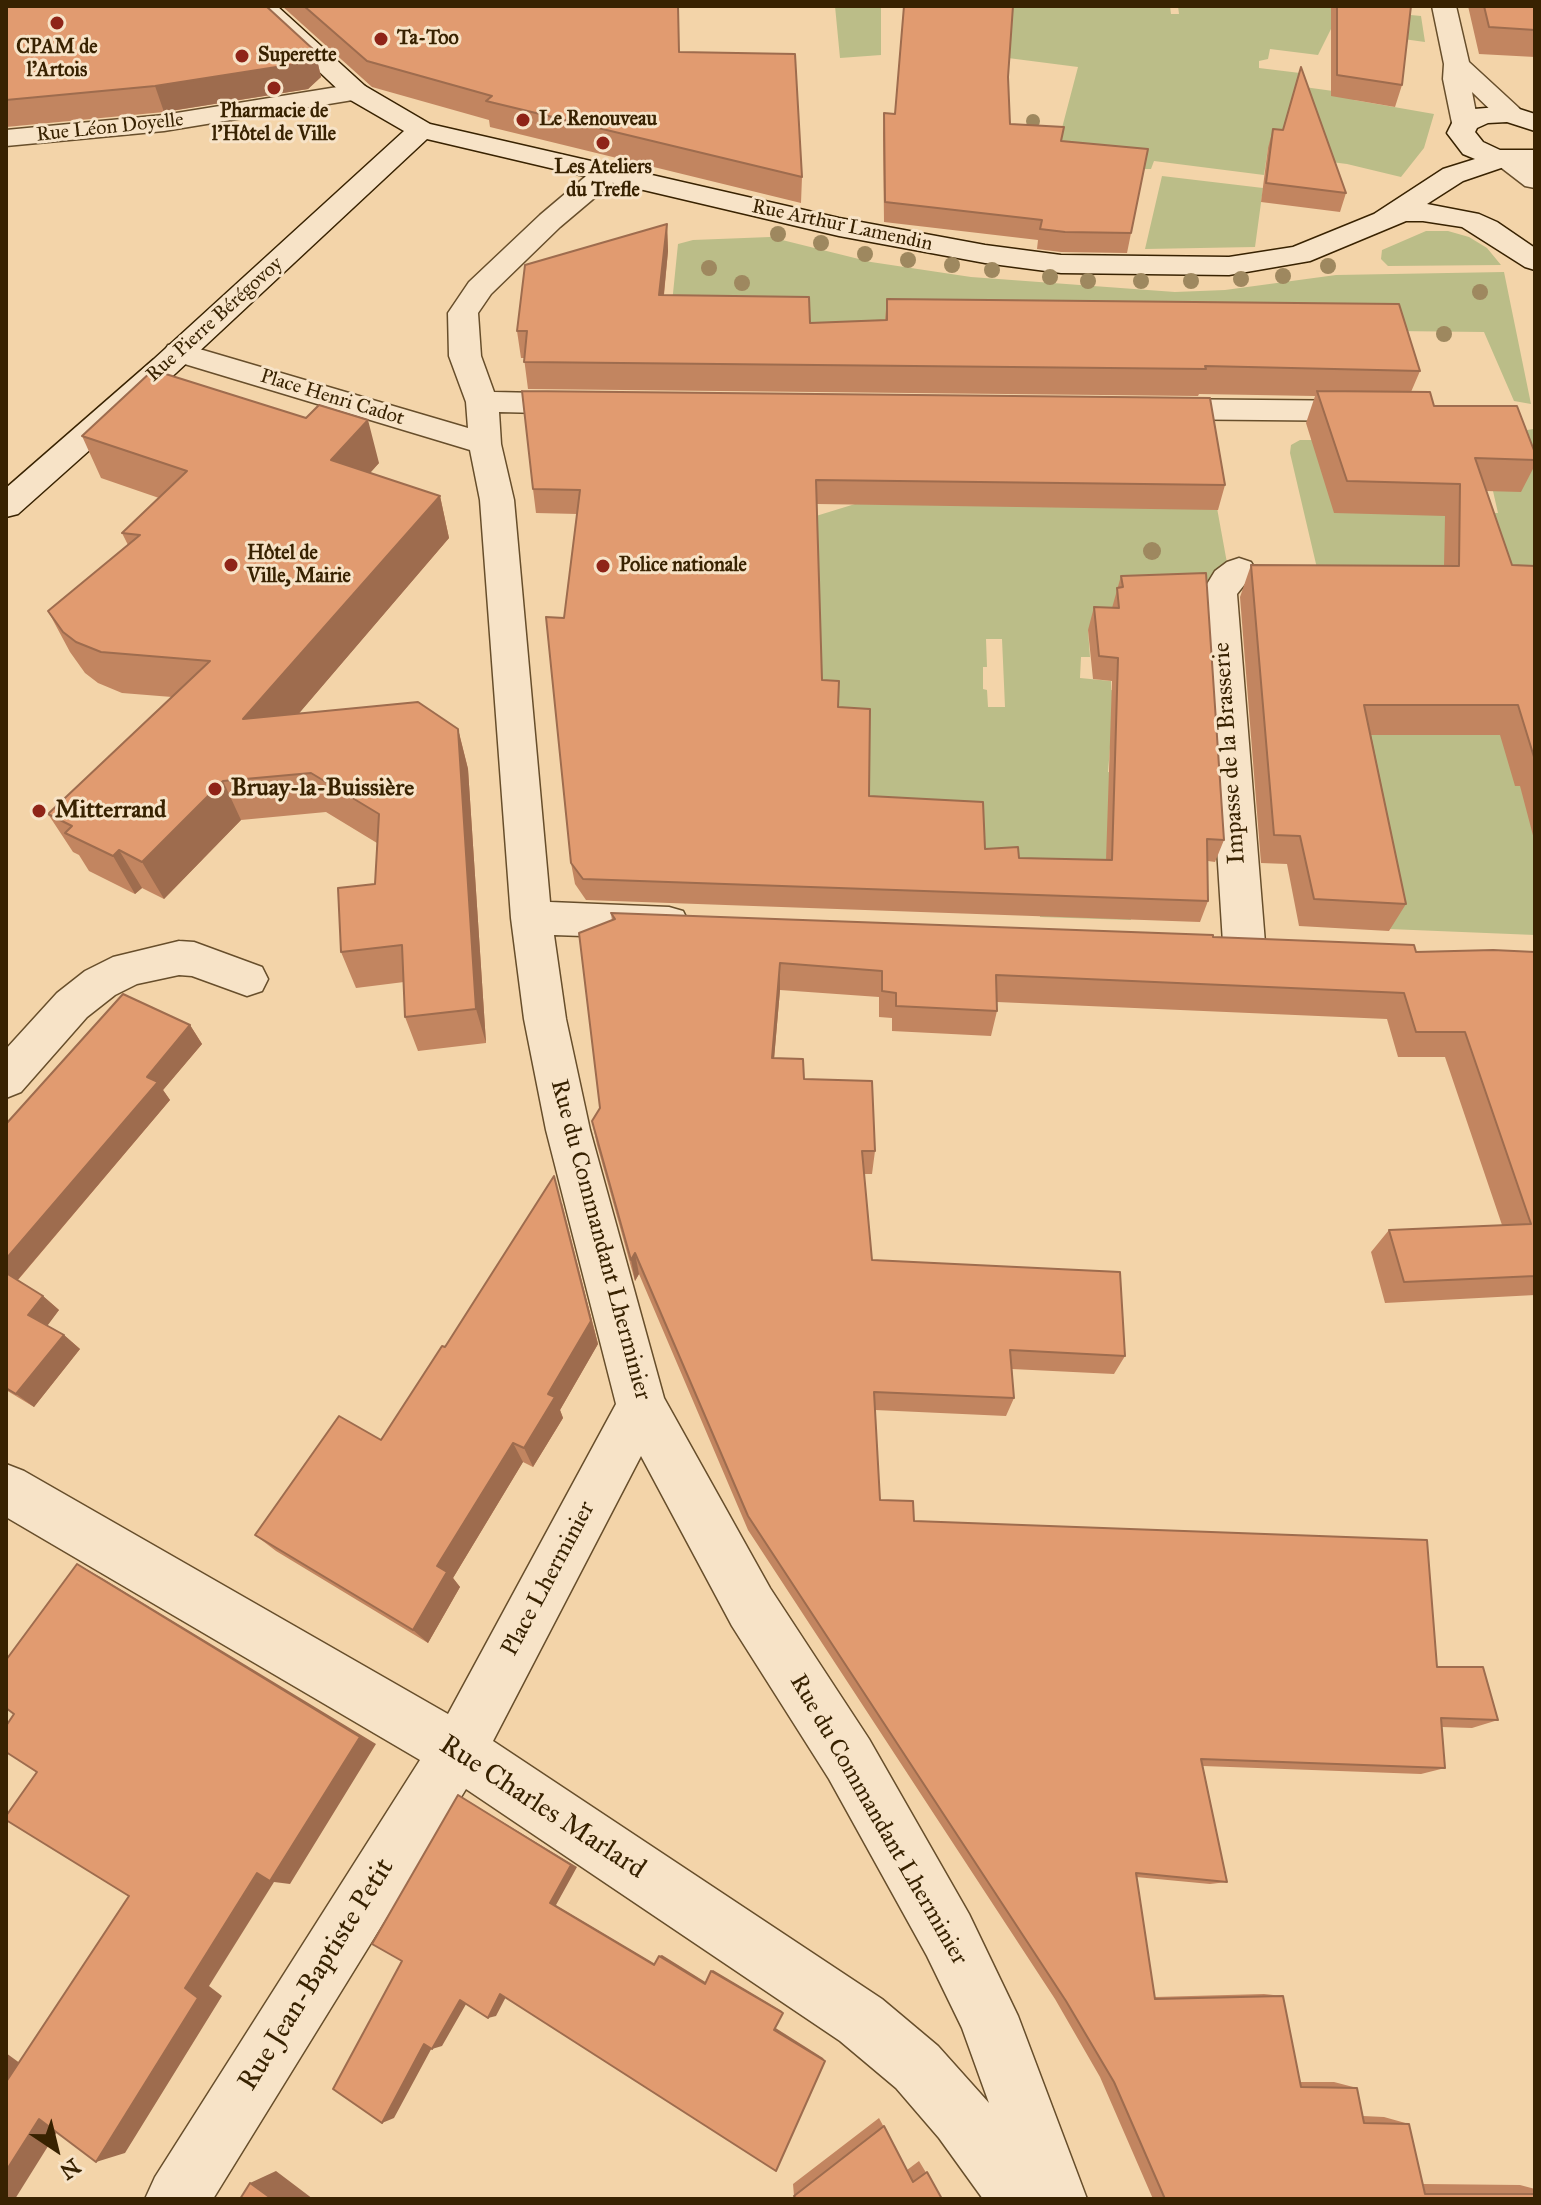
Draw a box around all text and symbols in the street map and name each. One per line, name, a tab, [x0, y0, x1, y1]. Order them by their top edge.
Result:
marker: CPAM de l'Artois	[48, 14, 66, 32]
place label: Ta-Too	[397, 27, 459, 51]
marker: Ta-Too	[372, 30, 390, 48]
place label: CPAM de l'Artois	[16, 36, 98, 83]
place label: Superette	[258, 44, 337, 68]
marker: Superette	[233, 47, 251, 65]
marker: Pharmacie de l'Hôtel de Ville	[265, 79, 283, 97]
place label: Pharmacie de l'Hôtel de Ville	[212, 100, 336, 147]
street label: Rue Léon Doyelle	[35, 108, 185, 148]
place label: Le Renouveau	[539, 108, 657, 132]
marker: Le Renouveau	[514, 111, 532, 129]
marker: Les Ateliers du Trefle	[594, 134, 612, 152]
place label: Les Ateliers du Trefle	[554, 156, 652, 203]
street label: Rue Arthur Lamendin	[749, 195, 935, 257]
street label: Rue Pierre Bérégovoy	[142, 252, 288, 388]
street label: Place Henri Cadot	[257, 365, 407, 431]
place label: Hôtel de Ville, Mairie	[247, 542, 351, 589]
place label: Police nationale	[619, 554, 747, 578]
marker: Hôtel de Ville, Mairie	[222, 556, 240, 574]
marker: Police nationale	[594, 557, 612, 575]
street label: Impasse de la Brasserie	[1208, 641, 1252, 865]
place label: Bruay-la-Buissière	[231, 775, 414, 803]
marker: Bruay-la-Buissière	[206, 780, 224, 798]
place label: Mitterrand	[55, 797, 166, 825]
marker: Mitterrand	[30, 802, 48, 820]
street label: Rue du Commandant Lherminier	[543, 1076, 657, 1404]
street label: Place Lherminier	[496, 1497, 602, 1661]
street label: Rue du Commandant Lherminier	[783, 1670, 973, 1970]
street label: Rue Charles Marlard	[433, 1729, 651, 1887]
street label: Rue Jean-Baptiste Petit	[232, 1853, 402, 2097]
north arrow	[16, 2109, 96, 2189]
text: N	[55, 2153, 85, 2185]

